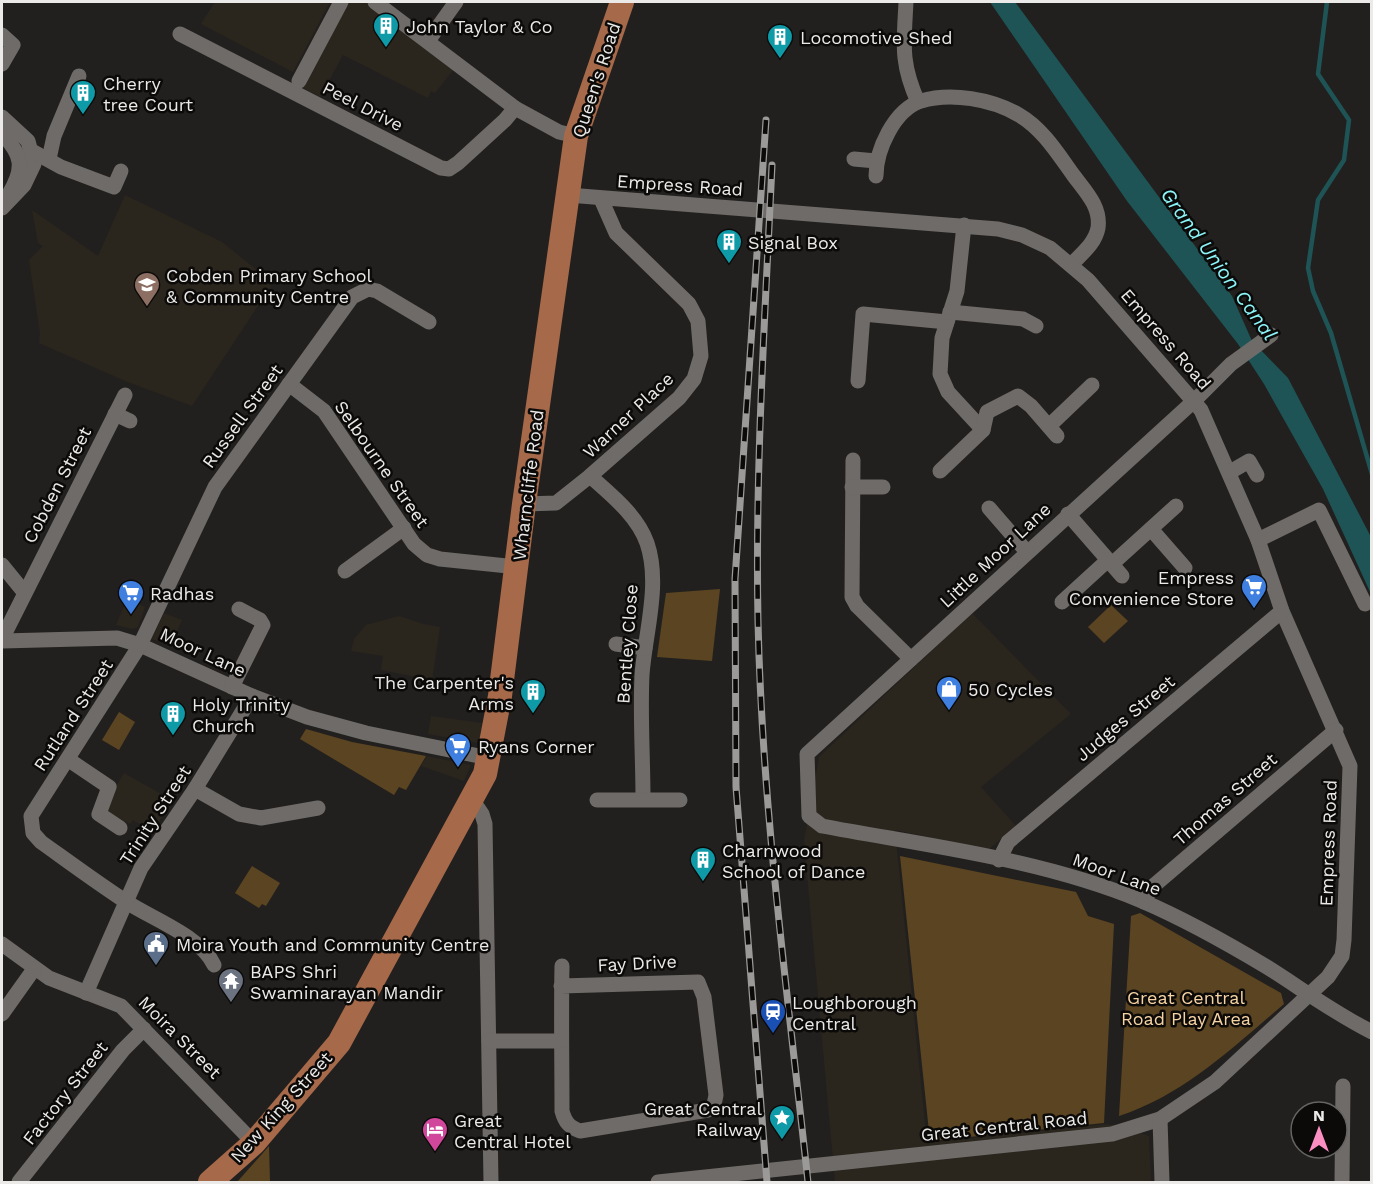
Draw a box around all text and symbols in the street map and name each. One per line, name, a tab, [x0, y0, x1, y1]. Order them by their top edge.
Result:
building icon: John Taylor & Co	[371, 11, 401, 49]
place label: John Taylor & Co	[406, 16, 553, 37]
street label: Queen's Road	[568, 20, 624, 140]
building icon: Locomotive Shed	[765, 22, 795, 60]
place label: Locomotive Shed	[800, 27, 953, 48]
place label: Cherry tree Court	[103, 73, 194, 115]
street label: Peel Drive	[319, 77, 407, 135]
building icon: Cherry tree Court	[68, 78, 98, 116]
street label: Empress Road	[616, 170, 744, 200]
water label: Grand Union Canal	[1156, 183, 1282, 345]
building icon: Signal Box	[714, 227, 744, 265]
place label: Signal Box	[748, 232, 838, 253]
place label: Cobden Primary School & Community Centre	[166, 265, 373, 307]
school or university icon: Cobden Primary School & Community Centre	[132, 270, 162, 308]
street label: Empress Road	[1117, 284, 1215, 394]
street label: Russell Street	[197, 360, 287, 472]
street label: Warner Place	[578, 368, 678, 462]
street label: Selbourne Street	[330, 397, 434, 532]
street label: Wharncliffe Road	[508, 408, 548, 562]
street label: Cobden Street	[19, 423, 96, 547]
street label: Little Moor Lane	[935, 498, 1055, 612]
place label: Empress Convenience Store	[1069, 567, 1234, 609]
supermarket icon: Empress Convenience Store	[1239, 572, 1269, 610]
supermarket icon: Radhas	[116, 578, 146, 616]
place label: Radhas	[150, 583, 214, 604]
street label: Bentley Close	[612, 584, 642, 704]
street label: Moor Lane	[157, 623, 249, 681]
street label: Rutland Street	[29, 655, 117, 775]
street label: Judges Street	[1071, 670, 1179, 765]
place label: The Carpenter's Arms	[375, 672, 514, 714]
shop icon: 50 Cycles	[934, 674, 964, 712]
building icon: The Carpenter's Arms	[518, 677, 548, 715]
place label: 50 Cycles	[968, 679, 1053, 700]
place label: Holy Trinity Church	[192, 694, 291, 736]
building icon: Holy Trinity Church	[158, 699, 188, 737]
supermarket icon: Ryans Corner	[443, 731, 473, 769]
place label: Ryans Corner	[478, 736, 595, 757]
street label: Thomas Street	[1169, 748, 1281, 849]
street label: Trinity Street	[115, 761, 195, 869]
street label: Empress Road	[1315, 779, 1341, 907]
place label: Charnwood School of Dance	[722, 840, 865, 882]
building icon: Charnwood School of Dance	[688, 845, 718, 883]
street label: Moor Lane	[1070, 848, 1164, 900]
public building icon: Moira Youth and Community Centre	[141, 929, 171, 967]
place label: Moira Youth and Community Centre	[176, 934, 489, 955]
street label: Fay Drive	[597, 950, 677, 976]
place label: BAPS Shri Swaminarayan Mandir	[250, 961, 443, 1003]
temple icon: BAPS Shri Swaminarayan Mandir	[216, 966, 246, 1004]
park label: Great Central Road Play Area	[1121, 987, 1251, 1029]
street label: Moira Street	[134, 991, 226, 1083]
place label: Loughborough Central	[792, 992, 917, 1034]
station icon: Loughborough Central	[758, 997, 788, 1035]
street label: Factory Street	[18, 1037, 112, 1149]
street label: New King Street	[226, 1047, 336, 1167]
place label: Great Central Railway	[644, 1098, 763, 1140]
north arrow	[1289, 1100, 1349, 1160]
place icon: Great Central Railway	[767, 1103, 797, 1141]
text: N	[1313, 1106, 1325, 1125]
street label: Great Central Road	[920, 1107, 1088, 1145]
place label: Great Central Hotel	[454, 1110, 571, 1152]
hotel icon: Great Central Hotel	[420, 1115, 450, 1153]

